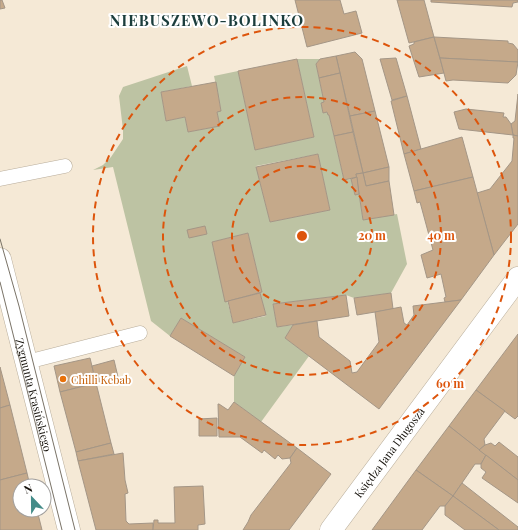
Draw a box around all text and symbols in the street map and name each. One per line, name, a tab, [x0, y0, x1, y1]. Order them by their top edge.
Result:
district label: NIEBUSZEWO-BOLINKO	[110, 10, 304, 30]
text: 20 m	[358, 227, 386, 243]
text: 40 m	[427, 227, 455, 243]
centre of rings	[295, 229, 309, 243]
street label: Zygmunta Krasińskiego	[13, 336, 56, 453]
place label: Chilli Kebab	[71, 372, 131, 387]
marker: Chilli Kebab	[58, 374, 68, 384]
text: 60 m	[436, 375, 464, 391]
street label: Księdza Jana Długosza	[350, 403, 428, 500]
north arrow	[12, 478, 52, 518]
text: N	[22, 480, 35, 497]

